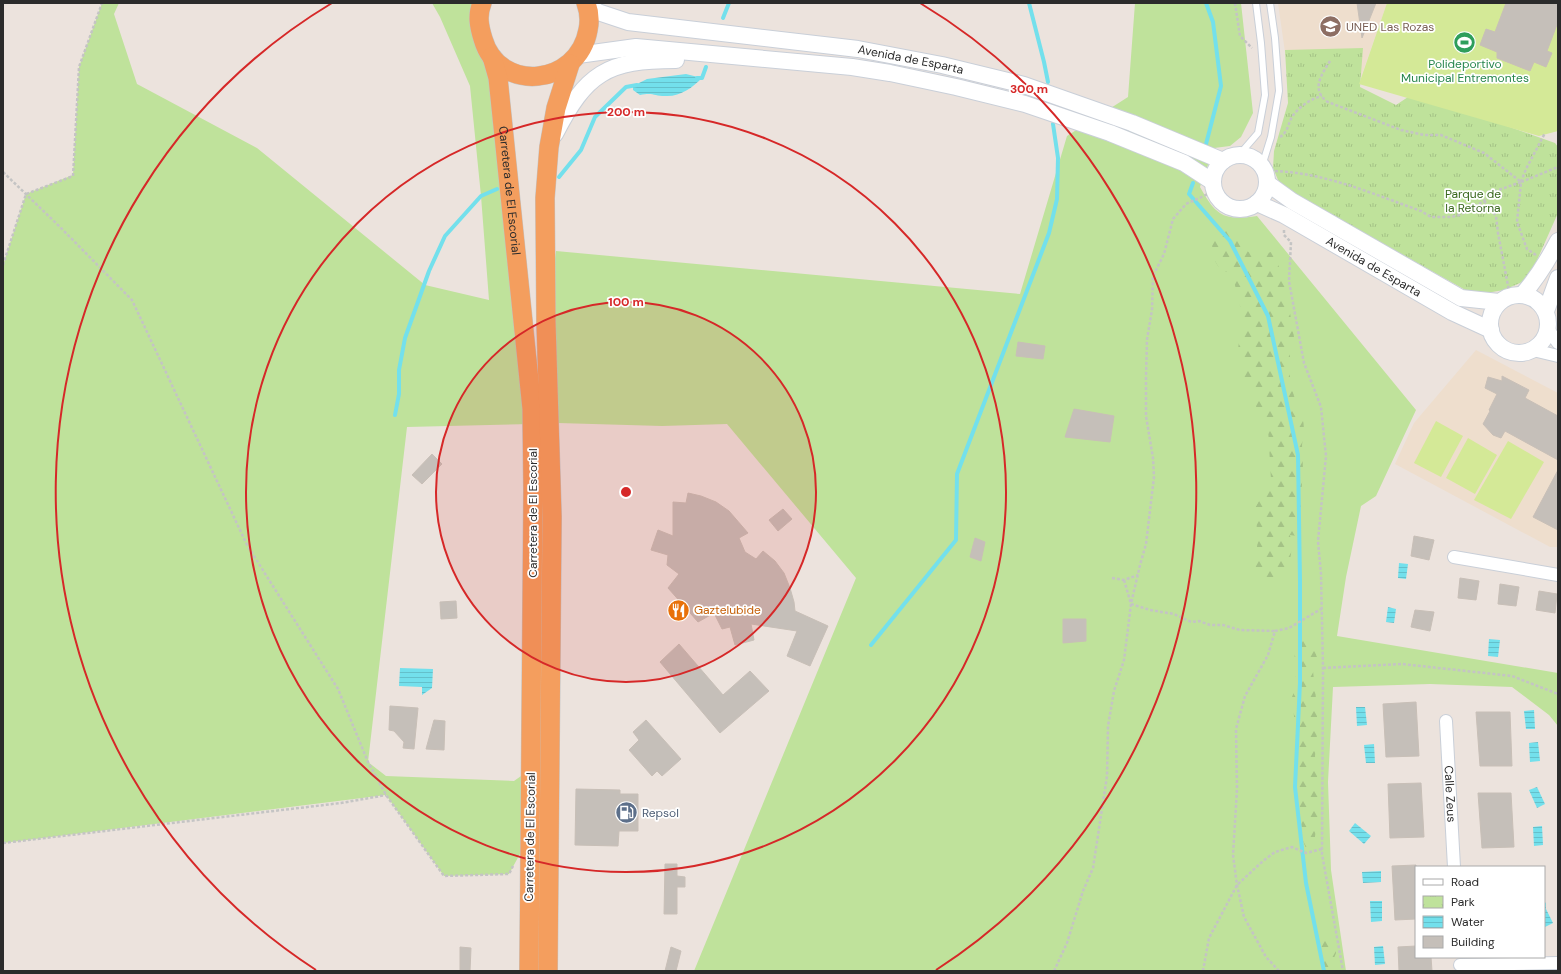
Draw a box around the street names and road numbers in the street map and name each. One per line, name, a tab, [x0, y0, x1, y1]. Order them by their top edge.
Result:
street label: Avenida de Esparta	[857, 41, 965, 78]
street label: Carretera de El Escorial	[495, 125, 524, 256]
street label: Avenida de Esparta	[1323, 233, 1424, 301]
street label: Carretera de El Escorial	[525, 448, 541, 578]
street label: Calle Zeus	[1440, 765, 1460, 823]
street label: Carretera de El Escorial	[521, 772, 539, 902]

